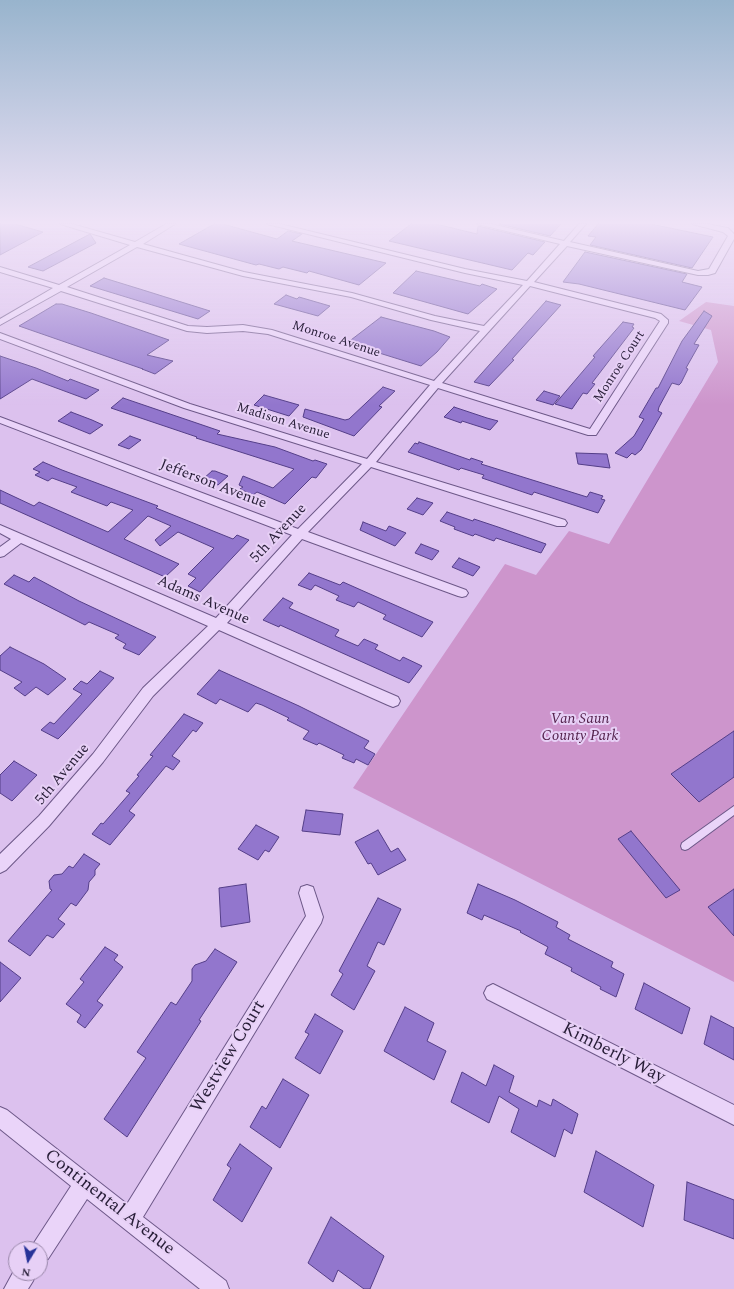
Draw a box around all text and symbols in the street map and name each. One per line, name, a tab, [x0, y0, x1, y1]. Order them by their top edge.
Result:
street label: Monroe Avenue	[290, 318, 382, 362]
street label: Monroe Court	[591, 328, 649, 406]
street label: Madison Avenue	[235, 400, 331, 444]
street label: Jefferson Avenue	[157, 456, 269, 514]
street label: 5th Avenue	[247, 501, 311, 567]
street label: Adams Avenue	[154, 573, 252, 629]
park label: Van Saun County Park	[542, 711, 618, 746]
street label: 5th Avenue	[32, 741, 94, 809]
street label: Westview Court	[187, 997, 271, 1117]
street label: Kimberly Way	[558, 1019, 668, 1089]
street label: Continental Avenue	[40, 1145, 178, 1261]
north arrow	[8, 1241, 48, 1281]
text: N	[20, 1263, 32, 1281]

